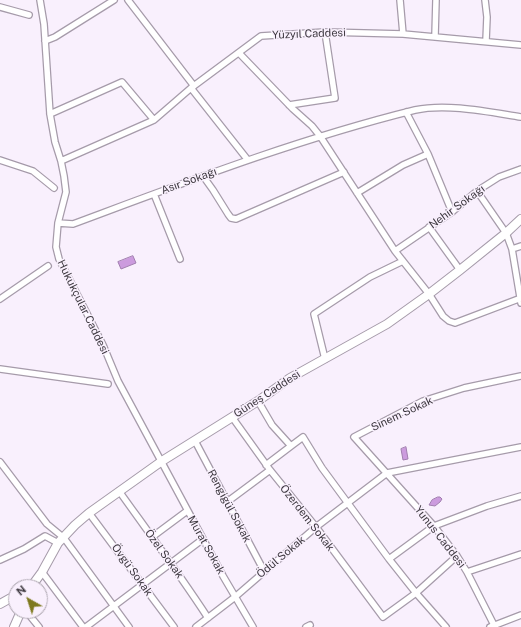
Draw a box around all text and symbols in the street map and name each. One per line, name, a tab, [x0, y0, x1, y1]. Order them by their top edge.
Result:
street label: Yüzyıl Caddesi	[272, 26, 346, 42]
street label: Asır Sokağı	[159, 165, 219, 197]
street label: Nehir Sokağı	[427, 182, 487, 232]
street label: Hukukçular Caddesi	[54, 258, 112, 356]
street label: Güneş Caddesi	[231, 368, 303, 420]
street label: Sinem Sokak	[369, 394, 435, 434]
street label: Rengigül Sokak	[204, 467, 254, 545]
street label: Özerdem Sokak	[277, 482, 337, 554]
street label: Yunus Caddesi	[412, 503, 468, 571]
street label: Murat Sokak	[184, 513, 228, 577]
street label: Özel Sokak	[142, 527, 186, 581]
street label: Ödül Sokak	[254, 533, 308, 581]
street label: Övgü Sokak	[109, 541, 155, 599]
north arrow	[8, 579, 48, 619]
text: N	[14, 583, 28, 598]

